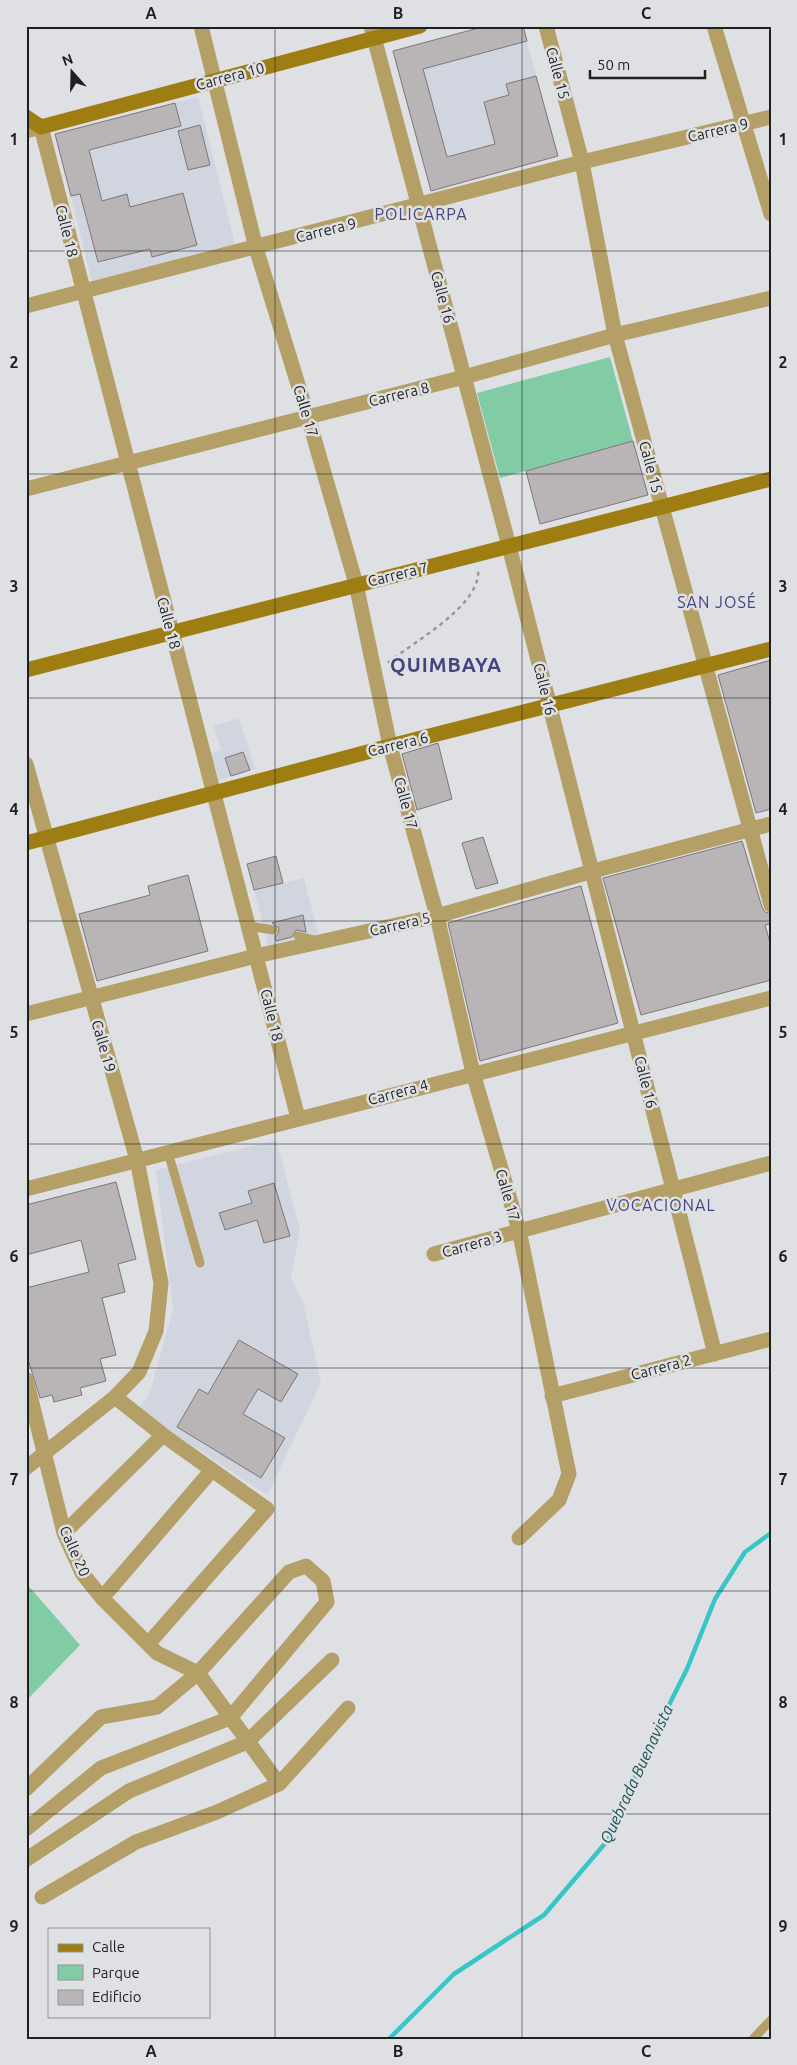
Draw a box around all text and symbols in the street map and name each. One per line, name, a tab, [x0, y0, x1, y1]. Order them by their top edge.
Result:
text: A	[145, 4, 157, 22]
text: B	[393, 4, 403, 22]
text: C	[641, 4, 651, 22]
street label: Calle 15	[543, 45, 573, 101]
north arrow	[48, 48, 98, 98]
scale bar	[590, 48, 704, 80]
text: N	[60, 50, 75, 69]
text: 50 m	[597, 56, 630, 73]
street label: Carrera 10	[194, 59, 266, 93]
street label: Carrera 9	[686, 115, 750, 145]
text: 1	[9, 130, 19, 148]
text: 1	[778, 130, 788, 148]
street label: Calle 18	[52, 203, 82, 259]
district label: POLICARPA	[374, 205, 468, 223]
street label: Carrera 9	[294, 214, 358, 246]
street label: Calle 16	[428, 269, 458, 325]
text: 2	[9, 353, 19, 371]
text: 2	[778, 353, 788, 371]
street label: Carrera 8	[367, 378, 431, 410]
street label: Calle 17	[290, 383, 322, 439]
street label: Calle 15	[636, 439, 666, 495]
street label: Carrera 7	[366, 558, 430, 590]
text: 3	[9, 577, 19, 595]
text: 3	[778, 577, 788, 595]
district label: SAN JOSÉ	[677, 591, 757, 611]
street label: Calle 18	[154, 595, 184, 651]
district label: QUIMBAYA	[390, 653, 502, 676]
street label: Calle 16	[530, 661, 560, 717]
street label: Carrera 6	[366, 728, 430, 760]
street label: Calle 17	[391, 775, 421, 831]
text: 4	[9, 800, 19, 818]
text: 4	[778, 800, 788, 818]
street label: Carrera 5	[368, 909, 432, 939]
street label: Calle 18	[257, 987, 287, 1043]
street label: Calle 19	[88, 1018, 120, 1074]
text: 5	[9, 1023, 19, 1041]
text: 5	[778, 1023, 788, 1041]
street label: Calle 16	[631, 1054, 661, 1110]
street label: Carrera 4	[366, 1076, 430, 1108]
street label: Calle 17	[492, 1167, 524, 1223]
district label: VOCACIONAL	[606, 1196, 716, 1214]
street label: Carrera 3	[440, 1227, 504, 1261]
text: 6	[9, 1247, 19, 1265]
text: 6	[778, 1247, 788, 1265]
street label: Carrera 2	[629, 1351, 693, 1383]
text: 7	[9, 1470, 19, 1488]
text: 7	[778, 1470, 788, 1488]
street label: Calle 20	[56, 1523, 94, 1579]
text: 8	[9, 1693, 19, 1711]
text: 8	[778, 1693, 788, 1711]
water label: Quebrada Buenavista	[596, 1702, 677, 1847]
text: 9	[9, 1917, 19, 1935]
text: 9	[778, 1917, 788, 1935]
legend	[48, 1928, 210, 2018]
text: Calle	[92, 1938, 125, 1955]
text: Parque	[92, 1964, 140, 1981]
text: Edificio	[92, 1988, 141, 2005]
text: A	[145, 2042, 157, 2060]
text: B	[393, 2042, 403, 2060]
text: C	[641, 2042, 651, 2060]

